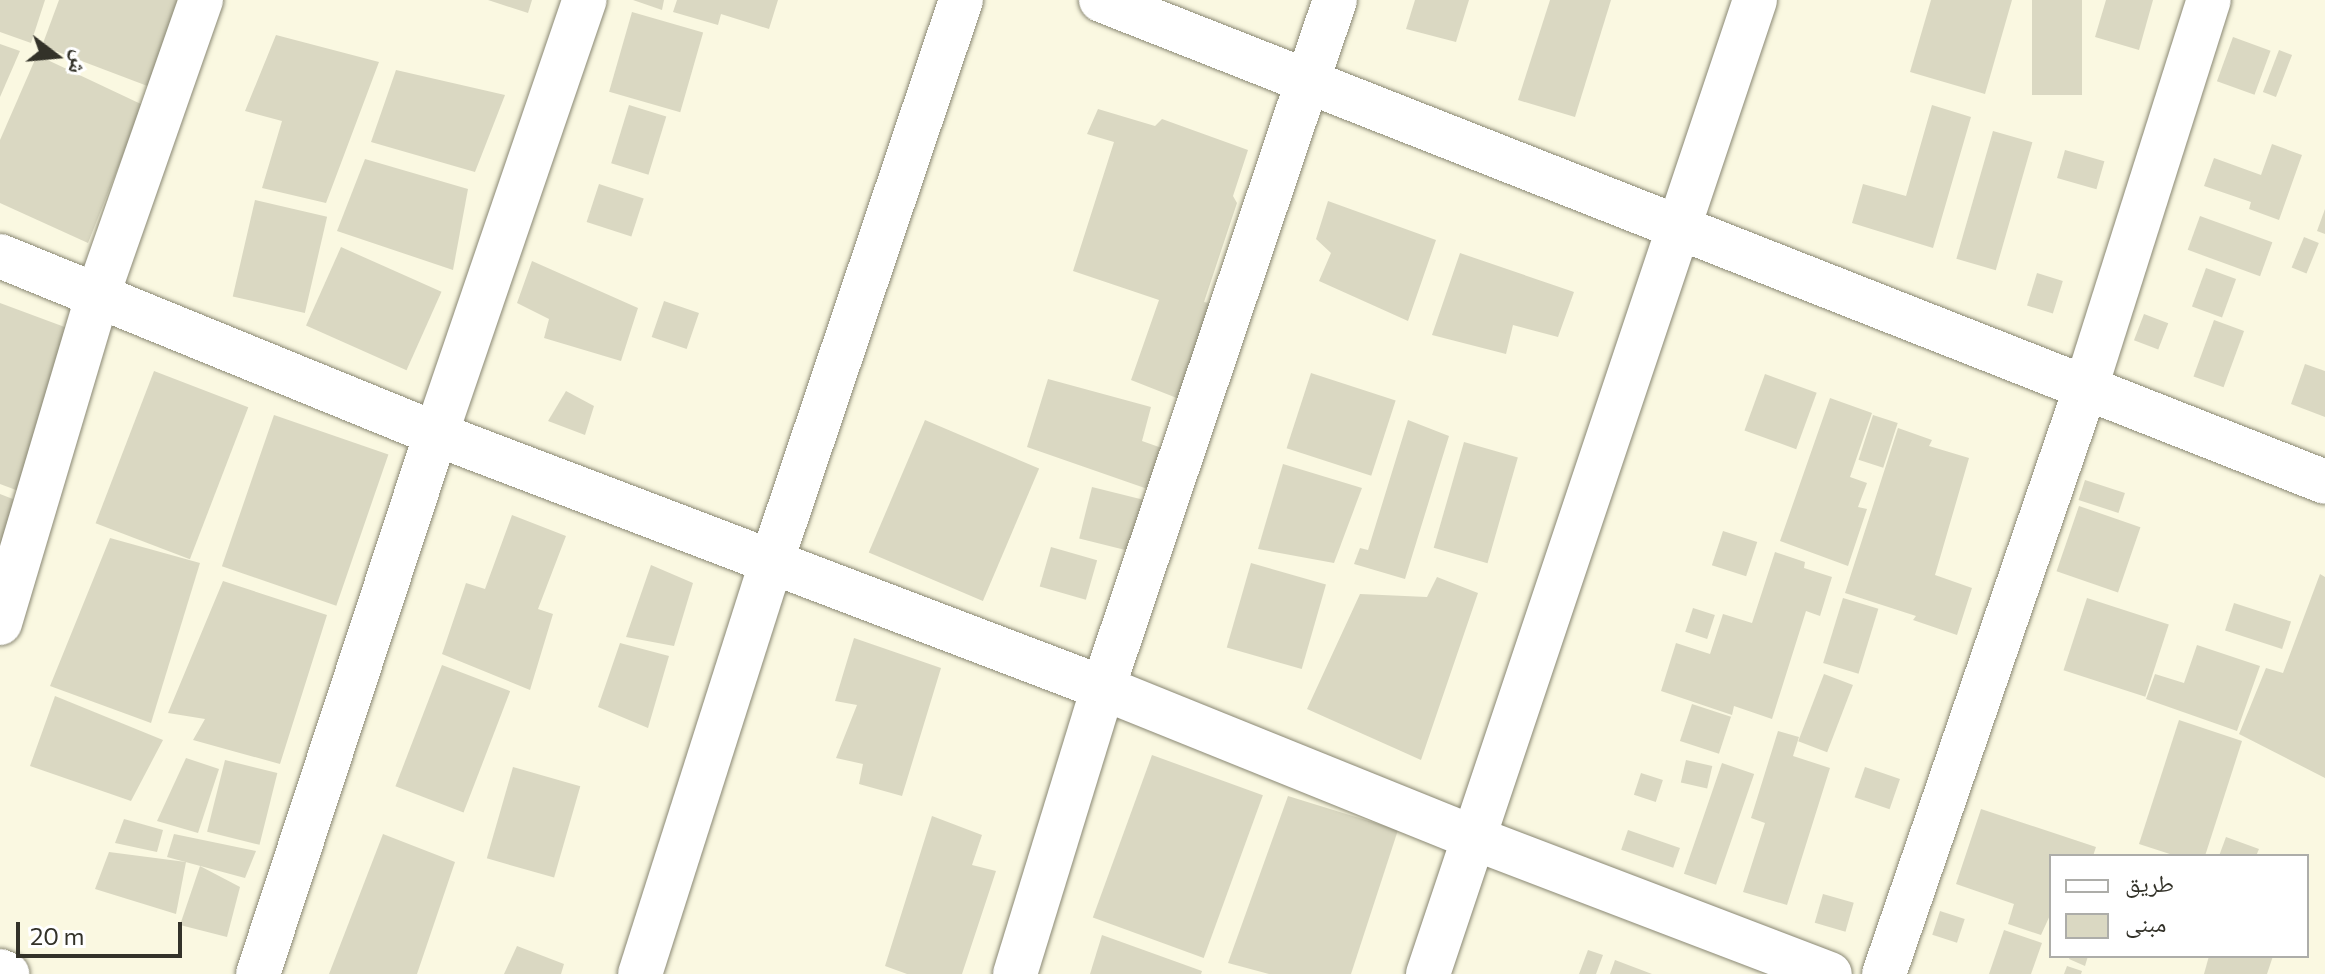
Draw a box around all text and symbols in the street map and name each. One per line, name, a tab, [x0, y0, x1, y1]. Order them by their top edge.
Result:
north arrow	[16, 16, 96, 96]
text: ش	[63, 48, 96, 78]
legend	[2049, 854, 2309, 958]
text: طريق	[2125, 868, 2174, 897]
scale bar	[20, 906, 186, 956]
text: مبنى	[2125, 908, 2166, 937]
text: 20 m	[30, 921, 84, 950]

